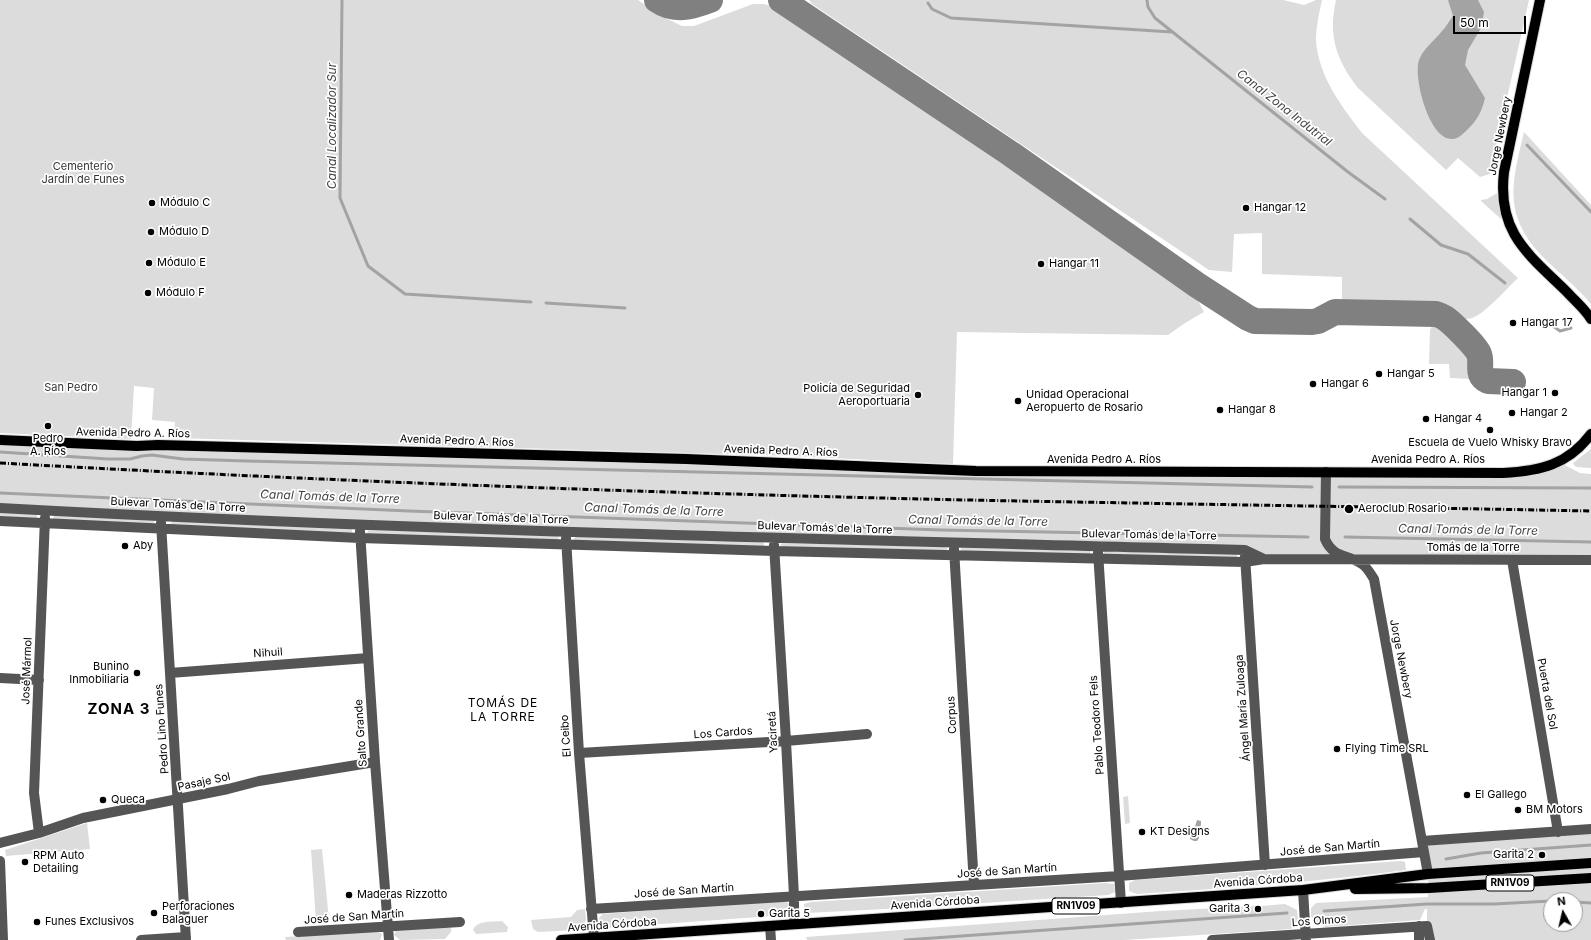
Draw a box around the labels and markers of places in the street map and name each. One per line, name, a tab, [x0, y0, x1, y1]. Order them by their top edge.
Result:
place label: Módulo C	[160, 196, 210, 210]
marker: Módulo C	[147, 198, 157, 208]
place label: Hangar 12	[1254, 201, 1306, 215]
marker: Hangar 12	[1241, 203, 1251, 213]
place label: Módulo D	[159, 225, 209, 239]
marker: Módulo D	[146, 227, 156, 237]
place label: Módulo E	[157, 256, 206, 270]
place label: Hangar 11	[1049, 257, 1099, 271]
marker: Módulo E	[144, 258, 154, 268]
marker: Hangar 11	[1036, 259, 1046, 269]
place label: Módulo F	[156, 286, 205, 300]
marker: Módulo F	[143, 288, 153, 298]
place label: Hangar 17	[1521, 316, 1573, 330]
marker: Hangar 17	[1508, 318, 1518, 328]
place label: Hangar 5	[1387, 367, 1435, 381]
marker: Hangar 5	[1374, 369, 1384, 379]
place label: Hangar 6	[1321, 377, 1369, 391]
marker: Hangar 6	[1308, 379, 1318, 389]
place label: Policía de Seguridad Aeroportuaria	[803, 382, 910, 408]
place label: Hangar 1	[1502, 386, 1547, 400]
place label: Unidad Operacional Aeropuerto de Rosario	[1026, 388, 1143, 414]
marker: Hangar 1	[1550, 388, 1560, 398]
marker: Policía de Seguridad Aeroportuaria	[913, 390, 923, 400]
marker: Unidad Operacional Aeropuerto de Rosario	[1013, 396, 1023, 406]
place label: Hangar 8	[1228, 403, 1276, 417]
marker: Hangar 8	[1215, 405, 1225, 415]
place label: Hangar 2	[1520, 406, 1568, 420]
marker: Hangar 2	[1507, 408, 1517, 418]
place label: Hangar 4	[1434, 412, 1482, 426]
marker: Hangar 4	[1421, 414, 1431, 424]
marker: Pedro A. Ríos	[43, 421, 53, 431]
marker: Escuela de Vuelo Whisky Bravo	[1485, 425, 1495, 435]
place label: Pedro A. Ríos	[30, 432, 66, 458]
place label: Escuela de Vuelo Whisky Bravo	[1408, 436, 1572, 450]
place label: Aeroclub Rosario	[1358, 502, 1447, 516]
marker: Aeroclub Rosario	[1343, 503, 1355, 515]
place label: Aby	[133, 539, 153, 553]
marker: Aby	[120, 541, 130, 551]
place label: Bunino Inmobiliaria	[69, 660, 129, 686]
marker: Bunino Inmobiliaria	[132, 668, 142, 678]
place label: Flying Time SRL	[1345, 742, 1429, 756]
marker: Flying Time SRL	[1332, 744, 1342, 754]
place label: El Gallego	[1475, 788, 1527, 802]
marker: El Gallego	[1462, 790, 1472, 800]
place label: Queca	[111, 793, 145, 807]
marker: Queca	[98, 795, 108, 805]
place label: BM Motors	[1526, 803, 1583, 817]
marker: BM Motors	[1513, 805, 1523, 815]
place label: KT Designs	[1150, 825, 1209, 839]
marker: KT Designs	[1137, 827, 1147, 837]
place label: Garita 2	[1493, 848, 1534, 862]
place label: RPM Auto Detailing	[33, 849, 84, 875]
marker: Garita 2	[1537, 850, 1547, 860]
marker: RPM Auto Detailing	[20, 857, 30, 867]
place label: Maderas Rizzotto	[357, 888, 447, 902]
marker: Maderas Rizzotto	[344, 890, 354, 900]
place label: Perforaciones Balaguer	[162, 900, 235, 926]
place label: Garita 3	[1209, 902, 1250, 916]
marker: Garita 3	[1253, 904, 1263, 914]
place label: Garita 5	[769, 907, 810, 921]
marker: Perforaciones Balaguer	[149, 908, 159, 918]
marker: Garita 5	[756, 909, 766, 919]
place label: Funes Exclusivos	[45, 915, 134, 929]
marker: Funes Exclusivos	[32, 917, 42, 927]

